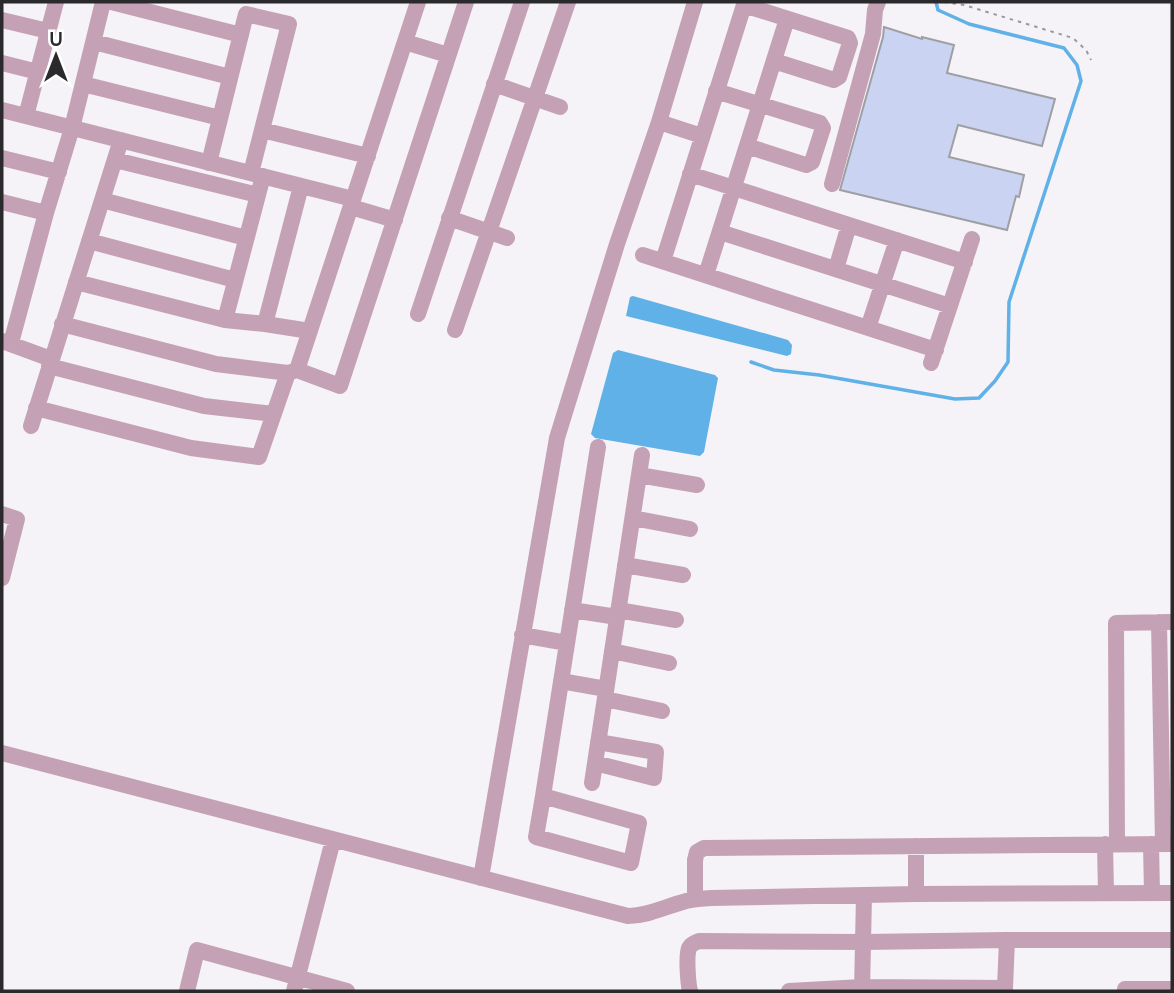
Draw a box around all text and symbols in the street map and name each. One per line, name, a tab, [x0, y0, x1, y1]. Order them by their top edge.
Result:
north arrow	[21, 21, 91, 91]
text: U	[49, 28, 63, 51]

